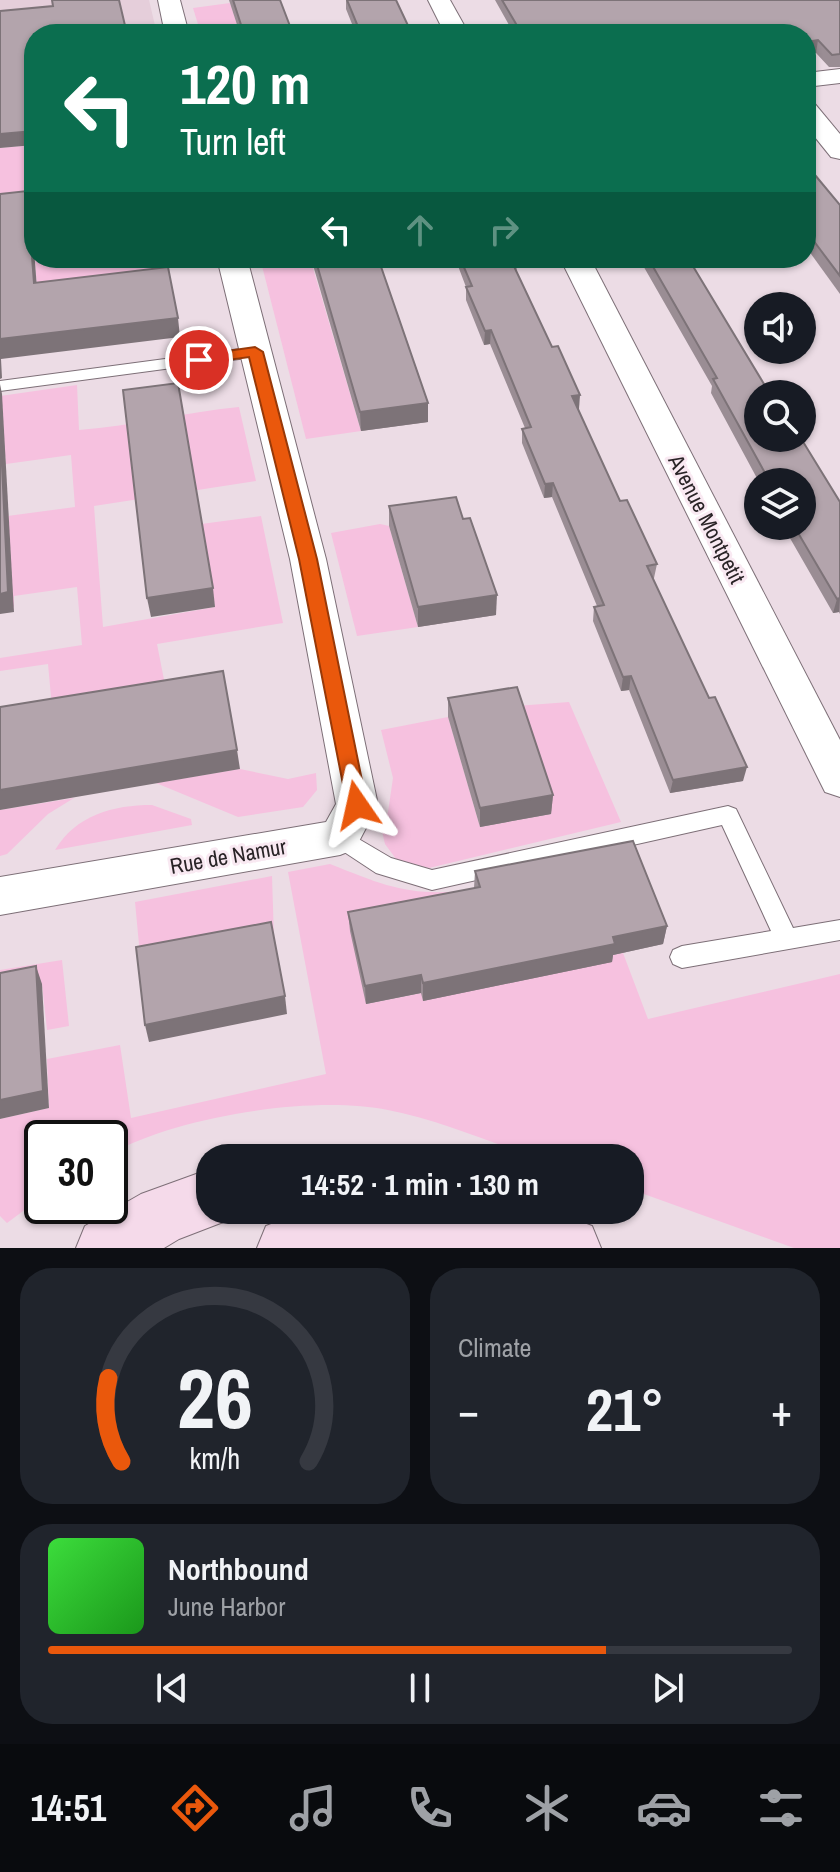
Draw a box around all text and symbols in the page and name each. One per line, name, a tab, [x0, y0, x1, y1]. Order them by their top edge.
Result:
text: 120 m	[180, 46, 310, 121]
icon: left	[48, 56, 152, 160]
text: Turn left	[180, 118, 286, 166]
icon: left	[314, 208, 358, 252]
icon: ahead	[398, 208, 442, 252]
icon: right	[482, 208, 526, 252]
map controls	[744, 292, 816, 540]
button: sound	[744, 292, 816, 364]
pin	[165, 326, 233, 394]
icon: arrive	[177, 338, 221, 382]
button: search	[744, 380, 816, 452]
street label: Avenue Montpetit	[661, 448, 752, 589]
button: layers	[744, 468, 816, 540]
position arrow	[315, 763, 399, 847]
street label: Rue de Namur	[168, 831, 288, 881]
speed limit sign: 30	[24, 1120, 128, 1224]
text: 14:52 · 1 min · 130 m	[301, 1164, 539, 1204]
text: Climate	[458, 1330, 531, 1365]
text: 26	[177, 1342, 253, 1454]
text: 21°	[586, 1369, 664, 1450]
text: −	[458, 1380, 479, 1440]
text: +	[771, 1380, 792, 1440]
text: km/h	[190, 1439, 240, 1478]
text: Northbound	[168, 1549, 309, 1589]
text: June Harbor	[168, 1589, 285, 1624]
icon: previous	[150, 1666, 194, 1710]
icon: pause	[398, 1666, 442, 1710]
icon: next	[646, 1666, 690, 1710]
icon: directions	[167, 1780, 223, 1836]
icon: music	[285, 1780, 341, 1836]
icon: phone	[402, 1780, 458, 1836]
icon: climate	[519, 1780, 575, 1836]
icon: car	[636, 1780, 692, 1836]
icon: filters	[753, 1780, 809, 1836]
text: 14:51	[31, 1784, 106, 1832]

